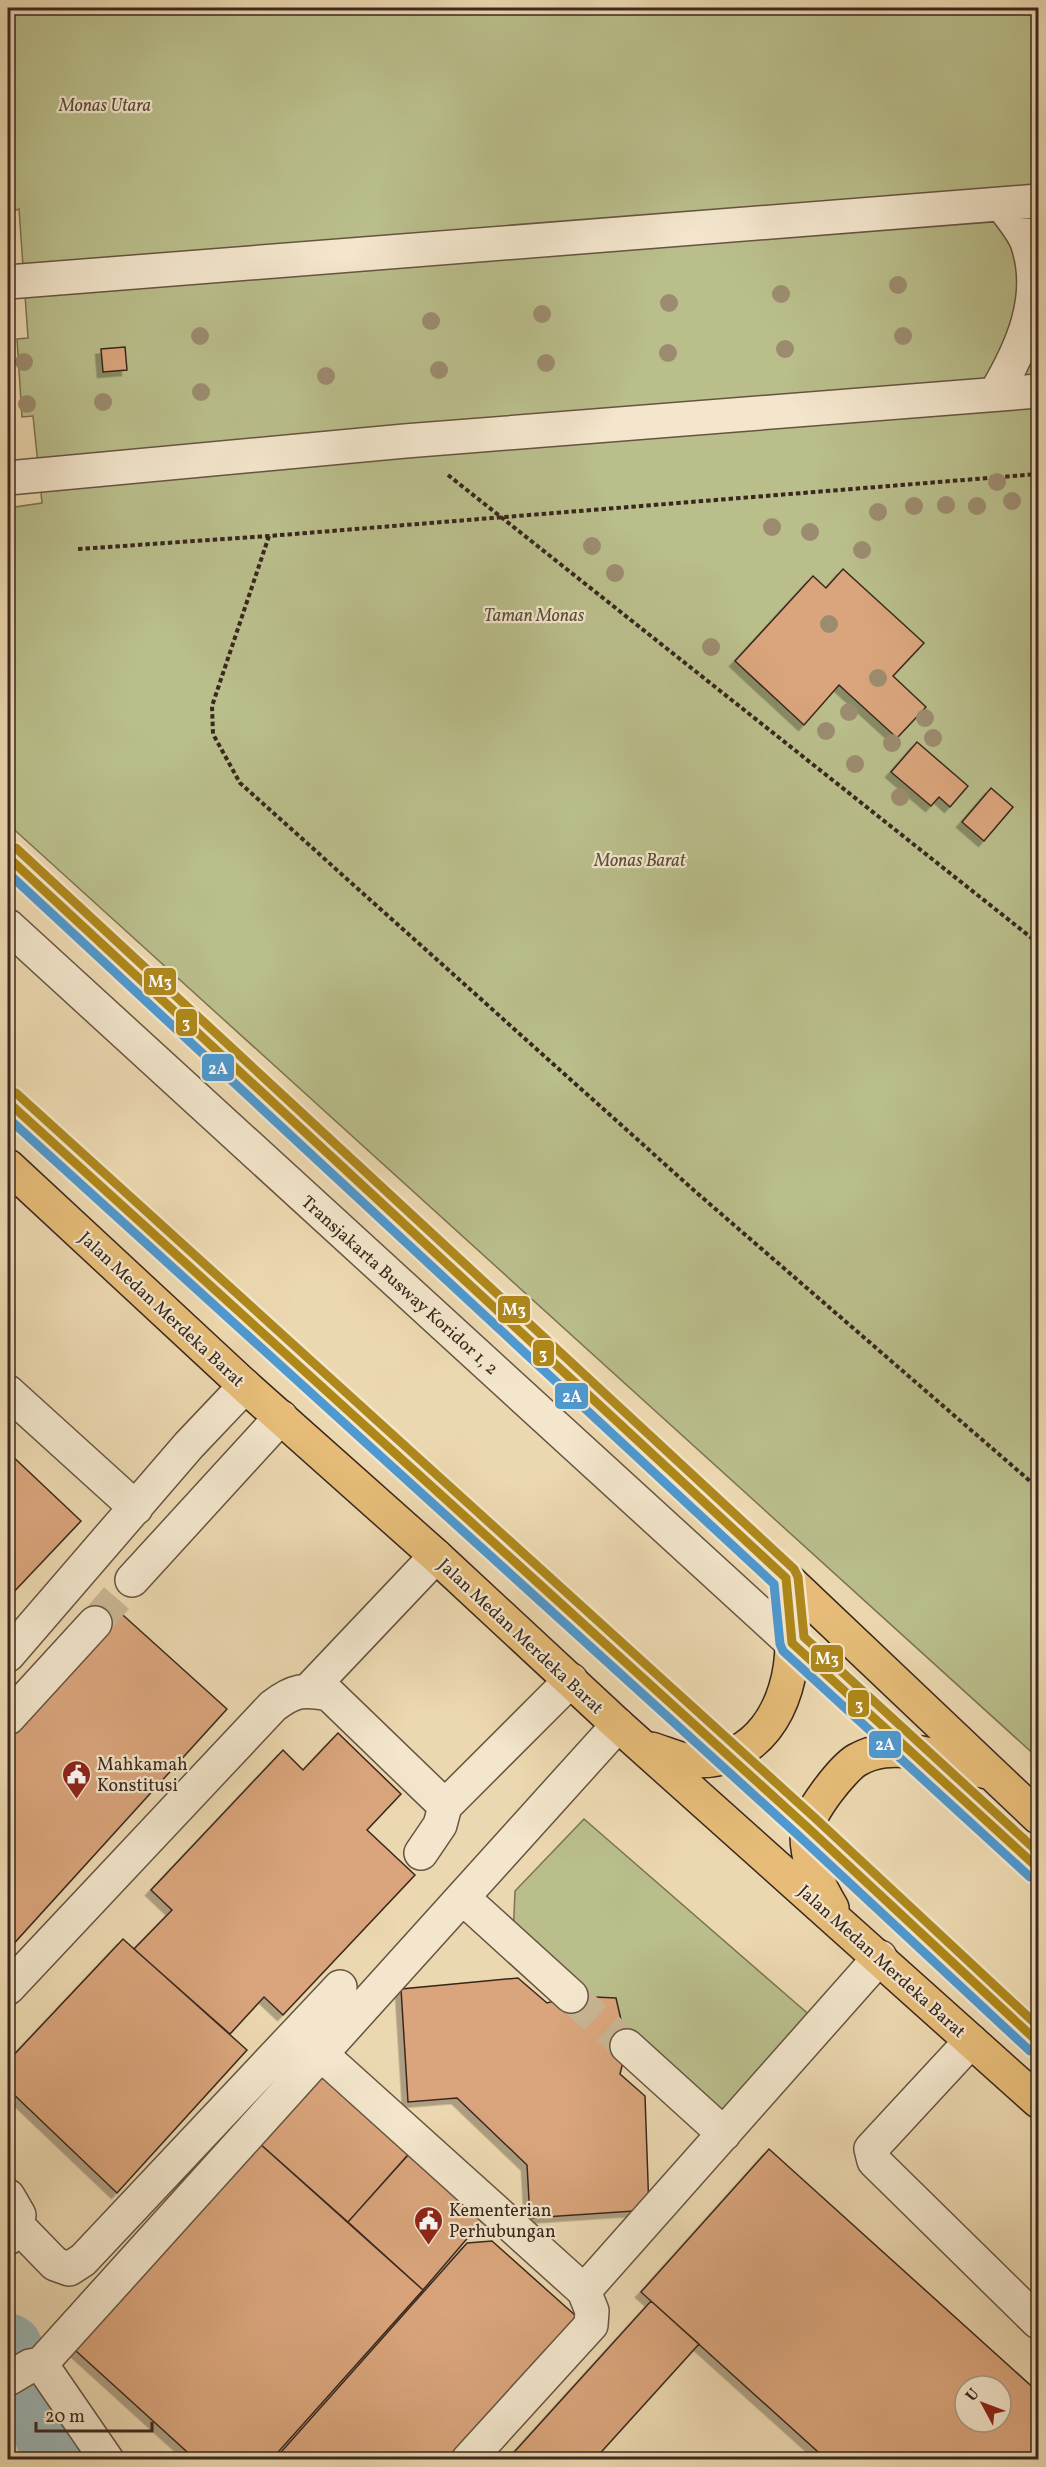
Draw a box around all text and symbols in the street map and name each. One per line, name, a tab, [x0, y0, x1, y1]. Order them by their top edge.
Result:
park label: Monas Utara	[58, 94, 151, 119]
park label: Taman Monas	[484, 604, 585, 629]
park label: Monas Barat	[593, 849, 687, 874]
line badge: M3	[143, 967, 177, 996]
text: M3	[148, 972, 172, 994]
line badge: 3	[175, 1008, 198, 1037]
text: 3	[182, 1013, 190, 1035]
line badge: 2A	[201, 1053, 235, 1082]
text: 2A	[208, 1059, 228, 1081]
street label: Transjakarta Busway Koridor 1, 2	[295, 1191, 503, 1382]
street label: Jalan Medan Merdeka Barat	[73, 1227, 249, 1394]
line badge: M3	[497, 1295, 531, 1324]
text: M3	[502, 1300, 526, 1322]
line badge: 3	[532, 1339, 555, 1367]
text: 3	[539, 1344, 547, 1366]
line badge: 2A	[554, 1382, 589, 1410]
text: 2A	[562, 1387, 582, 1409]
street label: Jalan Medan Merdeka Barat	[432, 1554, 608, 1721]
line badge: M3	[810, 1644, 844, 1673]
text: M3	[815, 1649, 839, 1671]
line badge: 3	[847, 1689, 870, 1718]
text: 3	[855, 1695, 863, 1717]
line badge: 2A	[868, 1730, 902, 1759]
text: 2A	[875, 1735, 895, 1757]
place label: Mahkamah Konstitusi	[97, 1753, 188, 1799]
public building icon: Mahkamah Konstitusi	[60, 1758, 92, 1800]
street label: Jalan Medan Merdeka Barat	[792, 1880, 970, 2044]
place label: Kementerian Perhubungan	[449, 2199, 556, 2245]
public building icon: Kementerian Perhubungan	[412, 2204, 444, 2246]
north arrow	[953, 2374, 1013, 2434]
text: U	[961, 2384, 985, 2407]
scale bar	[36, 2395, 152, 2433]
text: 20 m	[45, 2405, 85, 2430]

